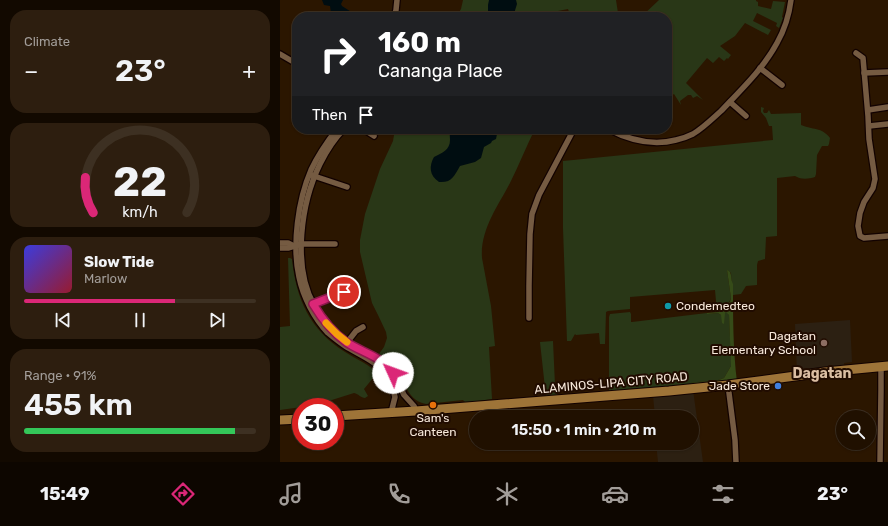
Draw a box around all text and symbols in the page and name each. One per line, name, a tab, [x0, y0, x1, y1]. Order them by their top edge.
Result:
text: 160 m	[378, 26, 461, 59]
icon: right	[312, 28, 364, 80]
text: Climate	[24, 34, 70, 49]
text: 23°	[115, 53, 166, 89]
text: −	[24, 58, 38, 85]
text: +	[242, 58, 256, 85]
text: Cananga Place	[378, 60, 503, 82]
icon: arrive	[355, 104, 377, 126]
text: Then	[312, 106, 347, 124]
text: 22	[113, 156, 167, 205]
text: km/h	[122, 203, 158, 220]
text: Slow Tide	[84, 253, 154, 271]
text: Marlow	[84, 271, 127, 286]
pin	[327, 275, 361, 309]
icon: arrive	[333, 281, 355, 303]
place label: Condemedteo	[676, 299, 755, 313]
marker: Condemedteo	[663, 301, 673, 311]
icon: previous	[52, 309, 74, 331]
icon: pause	[129, 309, 151, 331]
icon: next	[206, 309, 228, 331]
place label: Dagatan Elementary School	[711, 329, 816, 357]
marker: Dagatan Elementary School	[819, 338, 829, 348]
position arrow	[372, 352, 414, 394]
district label: Dagatan	[792, 365, 852, 382]
text: Range · 91%	[24, 368, 96, 383]
street label: ALAMINOS-LIPA CITY ROAD	[534, 369, 688, 397]
place label: Jade Store	[709, 379, 770, 393]
marker: Jade Store	[773, 381, 783, 391]
text: 455 km	[24, 387, 133, 423]
speed limit sign: 30	[292, 398, 344, 450]
marker: Sam's Canteen	[428, 400, 438, 410]
map controls	[836, 410, 876, 450]
button: search	[836, 410, 876, 450]
place label: Sam's Canteen	[409, 411, 457, 439]
text: 15:50 · 1 min · 210 m	[512, 421, 656, 439]
icon: directions	[169, 480, 197, 508]
icon: music	[277, 480, 305, 508]
icon: phone	[385, 480, 413, 508]
icon: climate	[493, 480, 521, 508]
icon: car	[601, 480, 629, 508]
icon: filters	[709, 480, 737, 508]
text: 15:49	[40, 483, 90, 505]
text: 23°	[817, 483, 848, 505]

